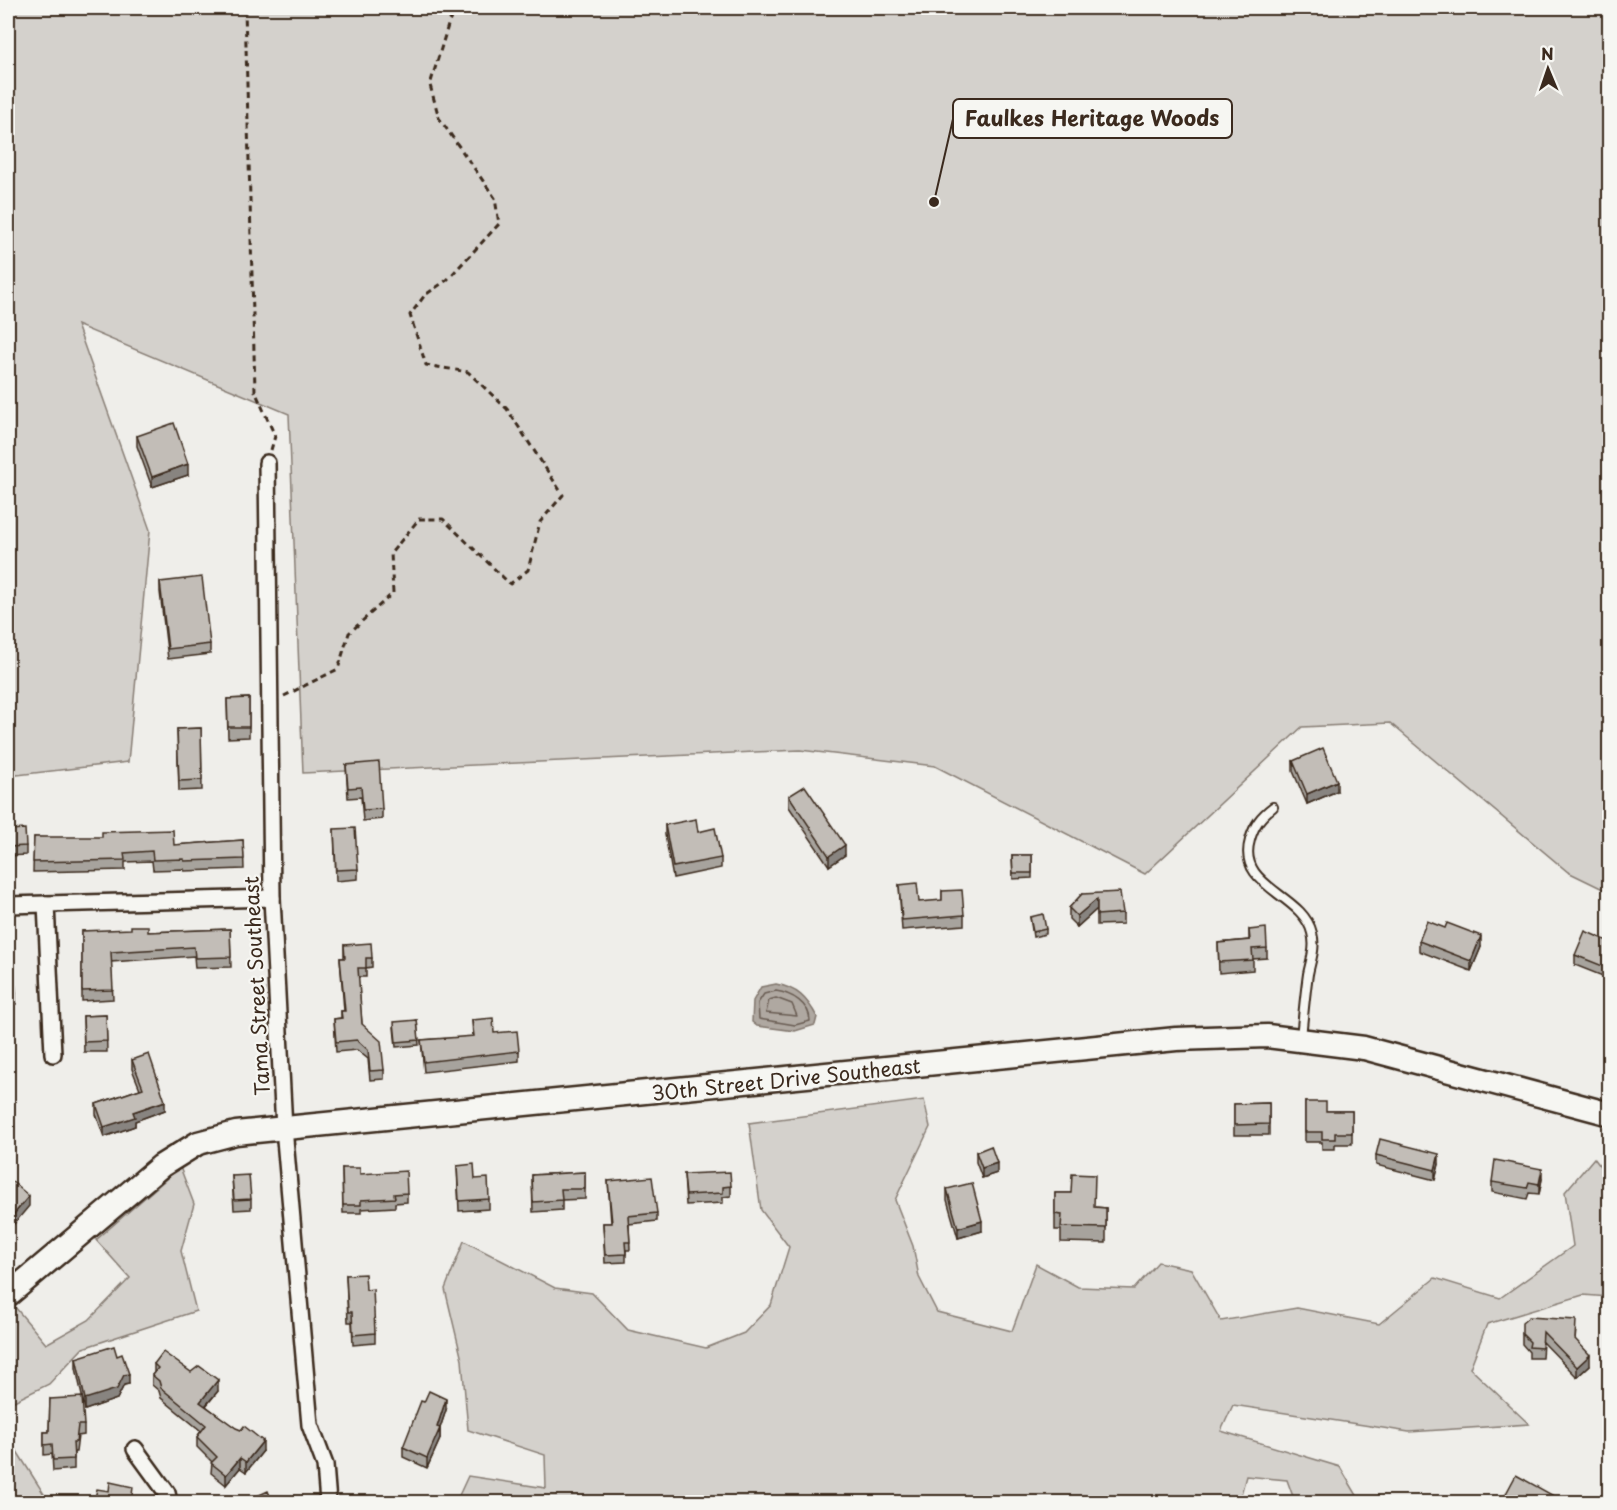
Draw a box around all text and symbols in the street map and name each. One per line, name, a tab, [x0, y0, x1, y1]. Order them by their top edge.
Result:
north arrow	[1518, 39, 1578, 99]
text: N	[1541, 41, 1554, 65]
callout: Faulkes Heritage Woods	[953, 99, 1232, 138]
text: Faulkes Heritage Woods	[965, 101, 1219, 133]
street label: Tama Street Southeast	[235, 875, 277, 1097]
street label: 30th Street Drive Southeast	[650, 1050, 922, 1108]

